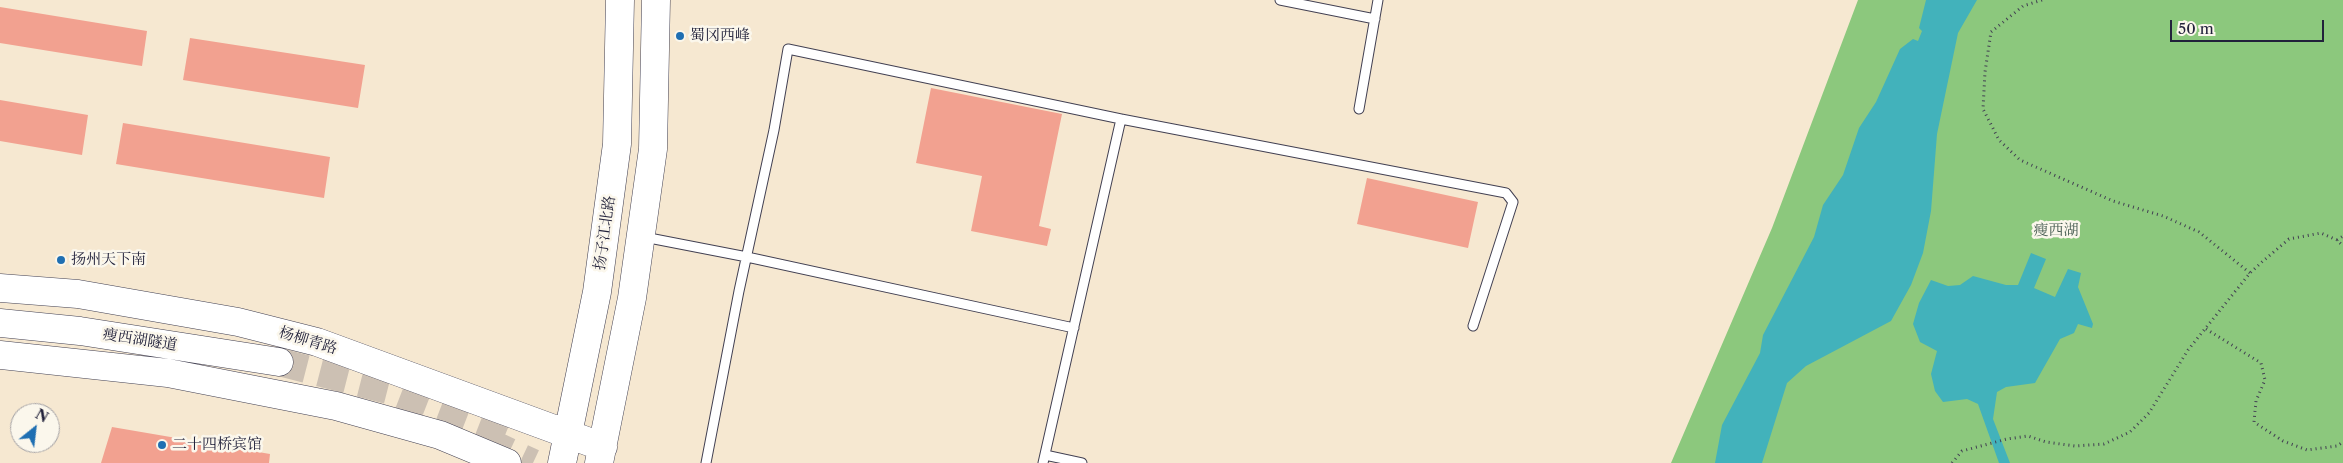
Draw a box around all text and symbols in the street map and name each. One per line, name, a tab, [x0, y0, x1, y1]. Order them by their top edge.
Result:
scale bar	[2173, 10, 2327, 42]
text: 50 m	[2178, 19, 2214, 38]
place label: 蜀冈西峰	[690, 27, 750, 45]
marker: 蜀冈西峰	[674, 30, 686, 42]
street label: 扬子江北路	[591, 195, 619, 271]
park label: 瘦西湖	[2034, 222, 2078, 240]
place label: 扬州天下南	[71, 251, 146, 269]
marker: 扬州天下南	[55, 254, 67, 266]
street label: 杨柳青路	[277, 324, 339, 358]
street label: 瘦西湖隧道	[102, 325, 178, 355]
north arrow	[10, 403, 60, 453]
text: N	[32, 405, 51, 427]
place label: 二十四桥宾馆	[172, 436, 262, 454]
marker: 二十四桥宾馆	[156, 439, 168, 451]

